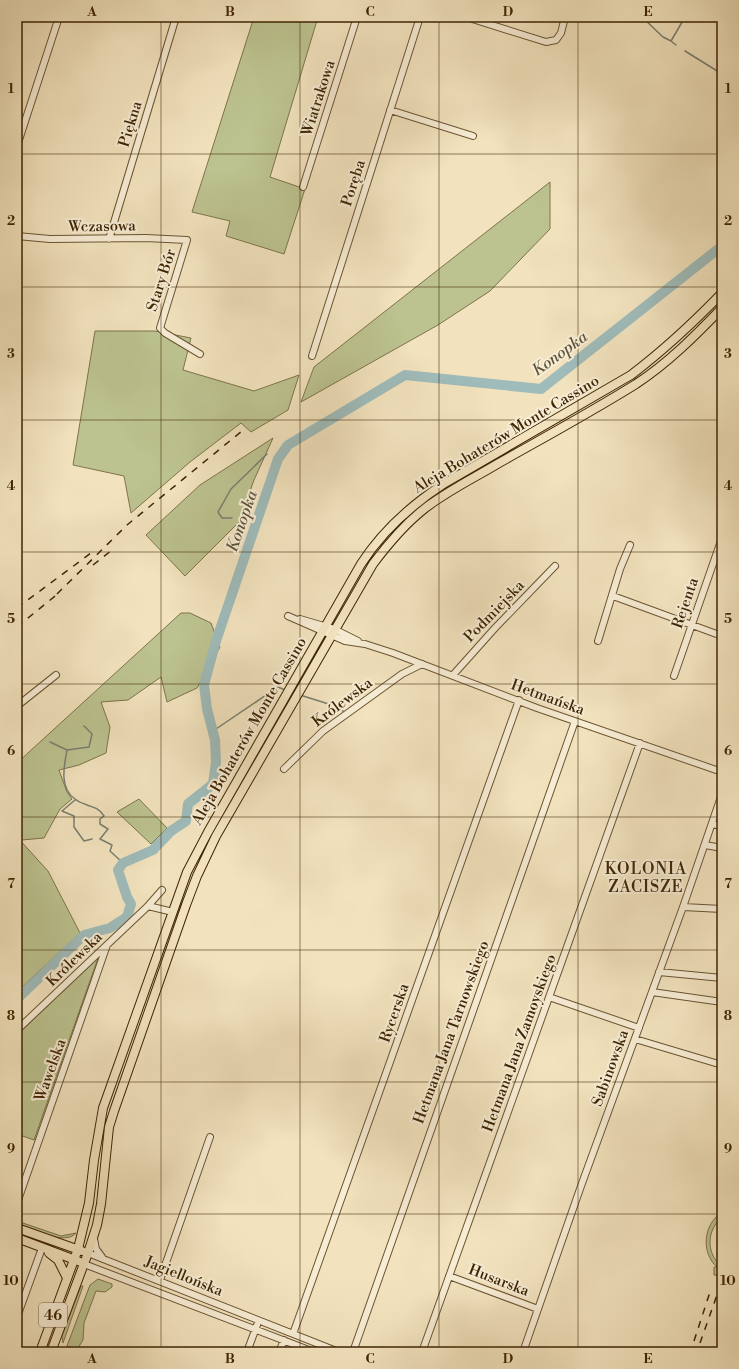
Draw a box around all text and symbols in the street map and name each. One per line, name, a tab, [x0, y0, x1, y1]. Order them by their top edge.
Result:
text: A	[86, 4, 97, 20]
text: B	[225, 4, 235, 20]
text: C	[365, 4, 375, 20]
text: D	[503, 4, 513, 20]
text: E	[643, 4, 653, 20]
street label: Wiatrakowa	[297, 57, 340, 139]
text: 1	[8, 81, 15, 97]
text: 1	[725, 81, 732, 97]
street label: Piękna	[114, 98, 147, 149]
street label: Poręba	[337, 157, 370, 209]
text: 2	[7, 213, 15, 229]
text: 2	[724, 213, 732, 229]
street label: Wczasowa	[67, 216, 136, 237]
street label: Stary Bór	[142, 246, 181, 314]
water label: Konopka	[528, 327, 591, 381]
text: 3	[7, 346, 15, 362]
text: 3	[724, 346, 732, 362]
street label: Aleja Bohaterów Monte Cassino	[409, 371, 603, 498]
text: 4	[7, 478, 16, 494]
text: 4	[724, 478, 733, 494]
water label: Konopka	[222, 488, 262, 555]
street label: Rejenta	[668, 575, 703, 631]
street label: Podmiejska	[460, 576, 529, 646]
text: 5	[7, 611, 15, 627]
text: 5	[724, 611, 732, 627]
street label: Aleja Bohaterów Monte Cassino	[187, 634, 311, 829]
street label: Królewska	[308, 673, 377, 731]
street label: Hetmańska	[508, 675, 588, 720]
text: 6	[7, 743, 15, 759]
text: 6	[724, 743, 732, 759]
district label: KOLONIA ZACISZE	[605, 859, 687, 897]
text: 7	[7, 876, 15, 892]
text: 7	[724, 876, 732, 892]
street label: Królewska	[42, 928, 107, 991]
street label: Hetmana Jana Tarnowskiego	[409, 938, 494, 1126]
street label: Hetmana Jana Zamoyskiego	[478, 952, 561, 1135]
street label: Rycerska	[376, 981, 414, 1045]
text: 8	[7, 1008, 15, 1024]
text: 8	[724, 1008, 732, 1024]
street label: Sabinowska	[588, 1027, 633, 1109]
street label: Wawelska	[30, 1036, 71, 1105]
text: 9	[7, 1141, 15, 1157]
text: 9	[724, 1141, 732, 1157]
street label: Jagiellońska	[141, 1252, 226, 1301]
street label: Husarska	[466, 1260, 532, 1301]
text: 10	[3, 1273, 19, 1289]
text: 10	[720, 1273, 736, 1289]
road number: 46	[39, 1303, 67, 1327]
text: A	[86, 1351, 97, 1367]
text: B	[225, 1351, 235, 1367]
text: C	[365, 1351, 375, 1367]
text: D	[503, 1351, 513, 1367]
text: E	[643, 1351, 653, 1367]

